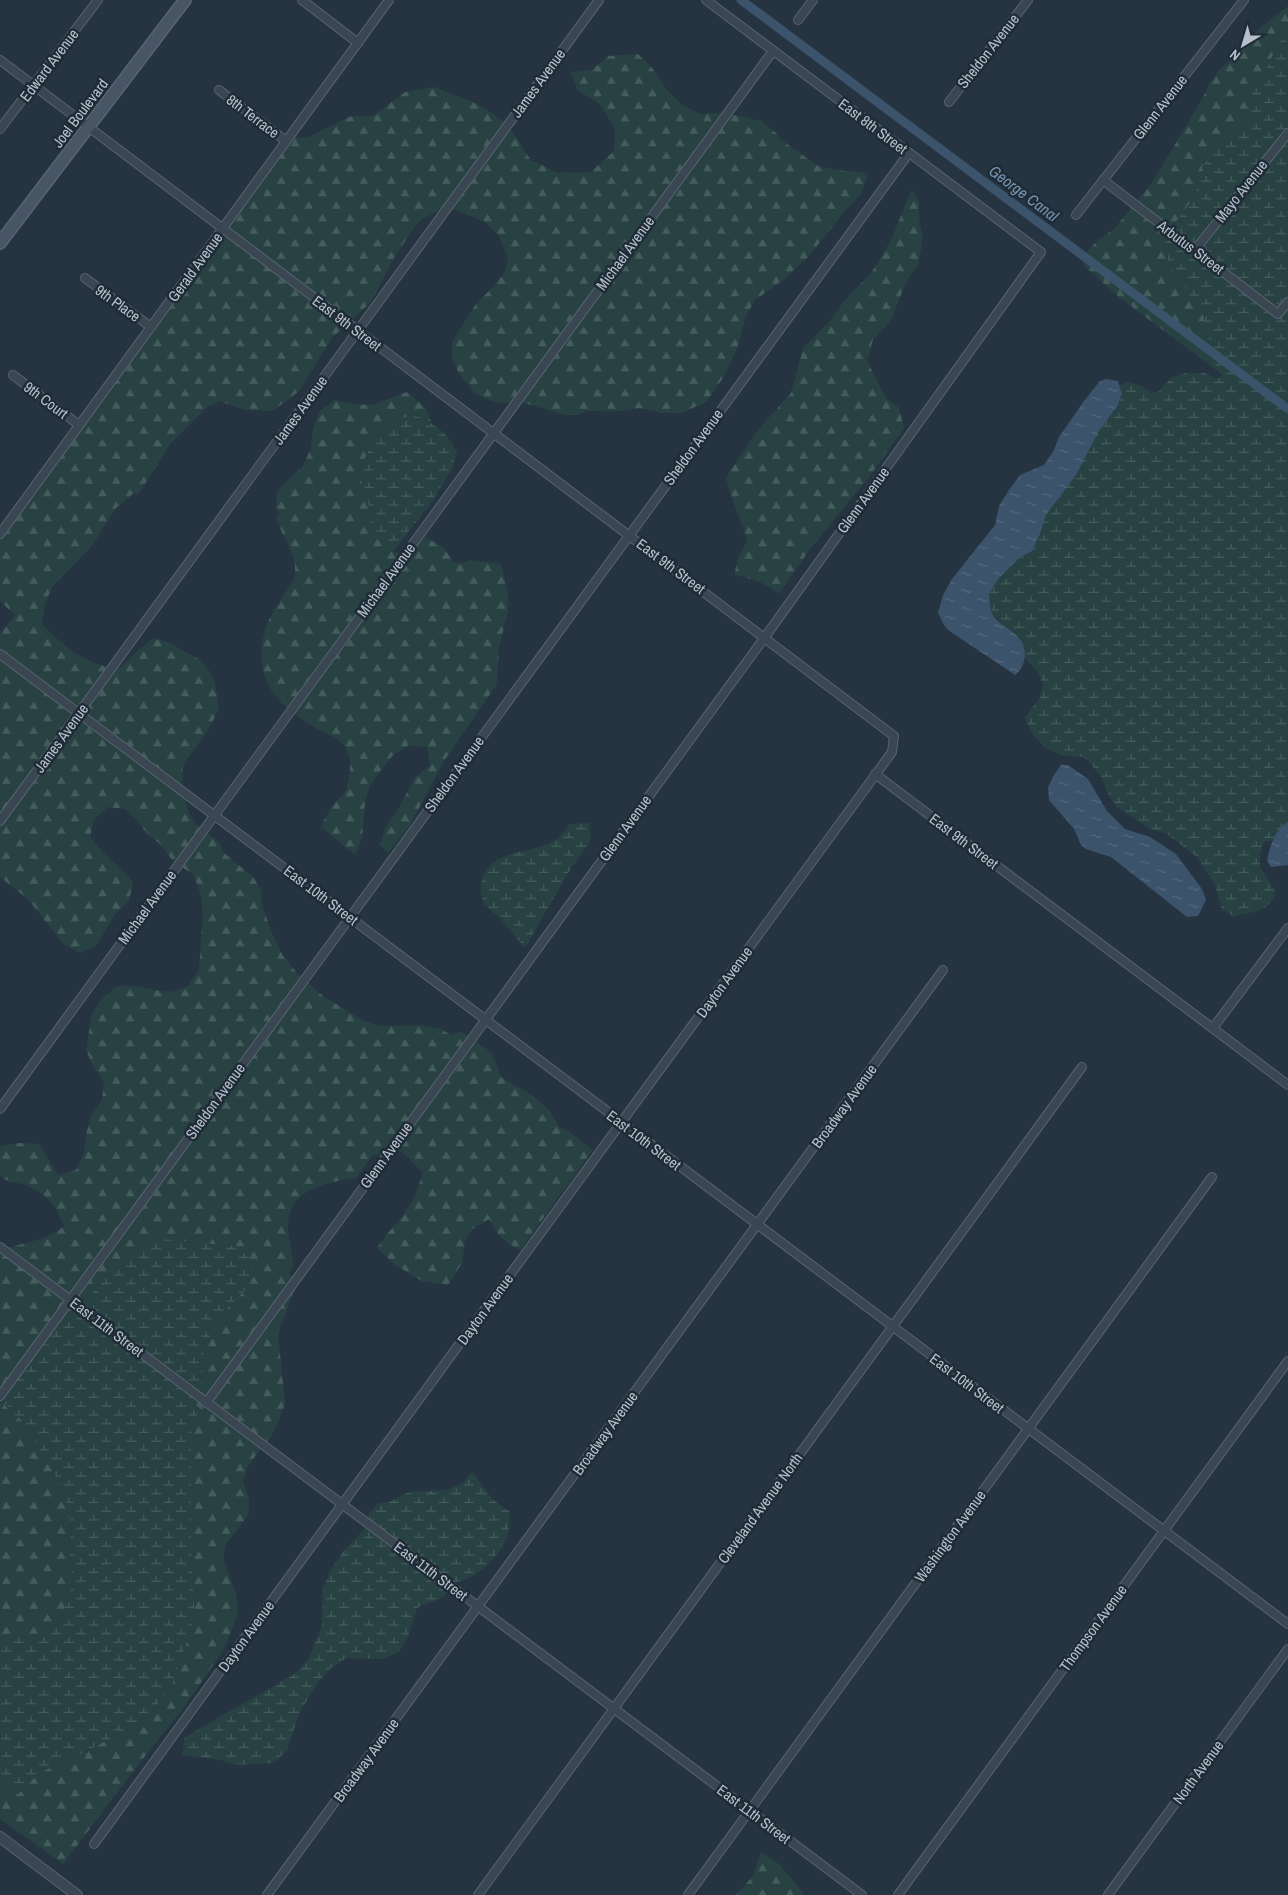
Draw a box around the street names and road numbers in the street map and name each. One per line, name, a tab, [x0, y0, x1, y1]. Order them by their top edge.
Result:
street label: Sheldon Avenue	[952, 9, 1024, 93]
street label: Edward Avenue	[15, 24, 83, 106]
street label: James Avenue	[506, 44, 570, 122]
street label: Glenn Avenue	[1128, 70, 1192, 144]
street label: Joel Boulevard	[47, 74, 113, 152]
street label: 8th Terrace	[222, 89, 284, 143]
street label: East 8th Street	[834, 93, 912, 159]
street label: Mayo Avenue	[1210, 155, 1272, 227]
street label: Michael Avenue	[591, 211, 659, 294]
street label: Arbutus Street	[1152, 214, 1229, 279]
street label: Gerald Avenue	[163, 228, 227, 306]
street label: 9th Place	[91, 279, 145, 327]
street label: East 9th Street	[308, 290, 386, 356]
street label: James Avenue	[268, 371, 332, 449]
street label: 9th Court	[19, 376, 73, 424]
street label: Sheldon Avenue	[658, 405, 728, 489]
street label: Glenn Avenue	[832, 463, 894, 537]
street label: East 9th Street	[632, 533, 710, 599]
street label: Michael Avenue	[352, 538, 420, 621]
street label: James Avenue	[29, 699, 93, 777]
street label: Sheldon Avenue	[419, 732, 489, 816]
street label: Glenn Avenue	[594, 791, 656, 865]
street label: East 9th Street	[925, 808, 1003, 874]
street label: East 10th Street	[279, 860, 363, 930]
street label: Michael Avenue	[113, 865, 181, 948]
street label: Dayton Avenue	[691, 942, 757, 1022]
street label: Sheldon Avenue	[180, 1059, 250, 1143]
street label: Broadway Avenue	[806, 1060, 882, 1152]
street label: East 10th Street	[602, 1105, 686, 1175]
street label: Glenn Avenue	[355, 1118, 417, 1192]
street label: Dayton Avenue	[452, 1269, 518, 1349]
street label: East 11th Street	[66, 1292, 149, 1362]
street label: East 10th Street	[925, 1348, 1009, 1418]
street label: Broadway Avenue	[567, 1387, 643, 1479]
street label: Cleveland Avenue North	[713, 1448, 807, 1568]
street label: Washington Avenue	[909, 1485, 991, 1586]
street label: East 11th Street	[390, 1536, 473, 1606]
street label: Thompson Avenue	[1054, 1580, 1132, 1676]
street label: Dayton Avenue	[213, 1596, 279, 1676]
street label: Broadway Avenue	[328, 1714, 404, 1806]
street label: North Avenue	[1168, 1736, 1228, 1808]
street label: East 11th Street	[713, 1779, 796, 1849]

